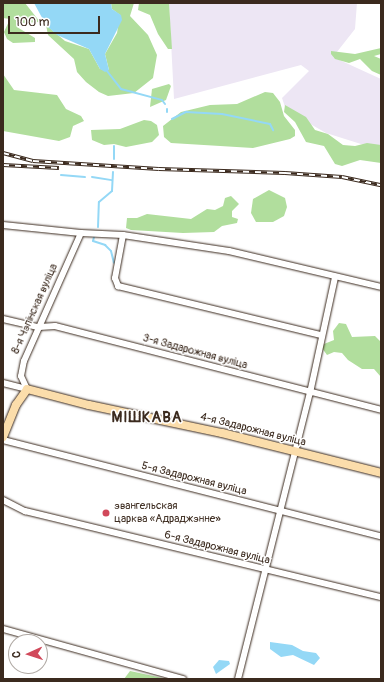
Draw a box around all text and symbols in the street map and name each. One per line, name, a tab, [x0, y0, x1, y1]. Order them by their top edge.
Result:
scale bar	[10, 8, 102, 34]
text: 100 m	[15, 15, 49, 30]
street label: 8-я Чэпінская вуліца	[9, 262, 61, 356]
street label: 3-я Задарожная вуліца	[141, 332, 249, 372]
district label: МІШКАВА	[112, 409, 182, 427]
street label: 4-я Задарожная вуліца	[199, 411, 307, 449]
street label: 5-я Задарожная вуліца	[140, 460, 248, 498]
place label: эвангельская царква «Адраджэнне»	[114, 500, 221, 526]
marker: эвангельская царква «Адраджэнне»	[101, 508, 111, 518]
street label: 6-я Задарожная вуліца	[163, 529, 271, 567]
north arrow	[8, 634, 48, 674]
text: С	[10, 651, 23, 658]

